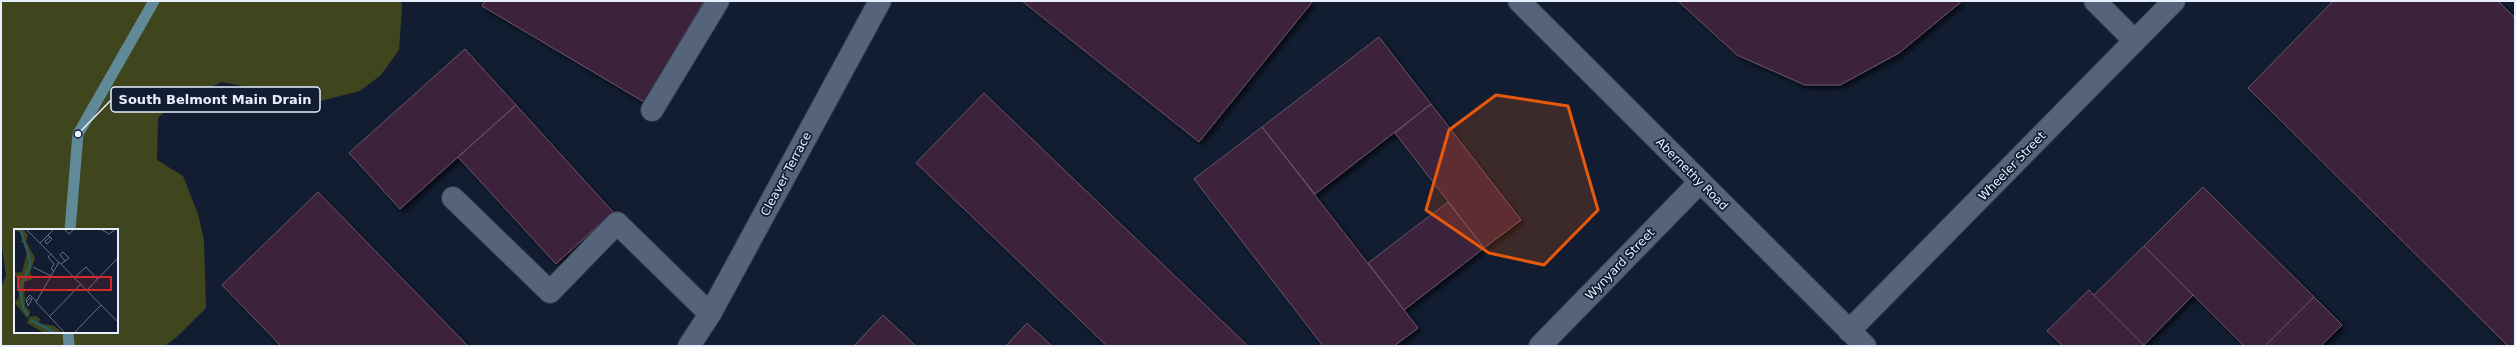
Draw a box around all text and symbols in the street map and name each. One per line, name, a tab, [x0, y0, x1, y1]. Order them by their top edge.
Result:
callout: South Belmont Main Drain	[111, 87, 320, 112]
text: South Belmont Main Drain	[119, 92, 311, 107]
street label: Wheeler Street	[1976, 128, 2049, 203]
street label: Cleaver Terrace	[758, 129, 814, 219]
street label: Abernethy Road	[1653, 135, 1731, 213]
street label: Wynyard Street	[1583, 225, 1658, 302]
inset map	[14, 229, 118, 333]

